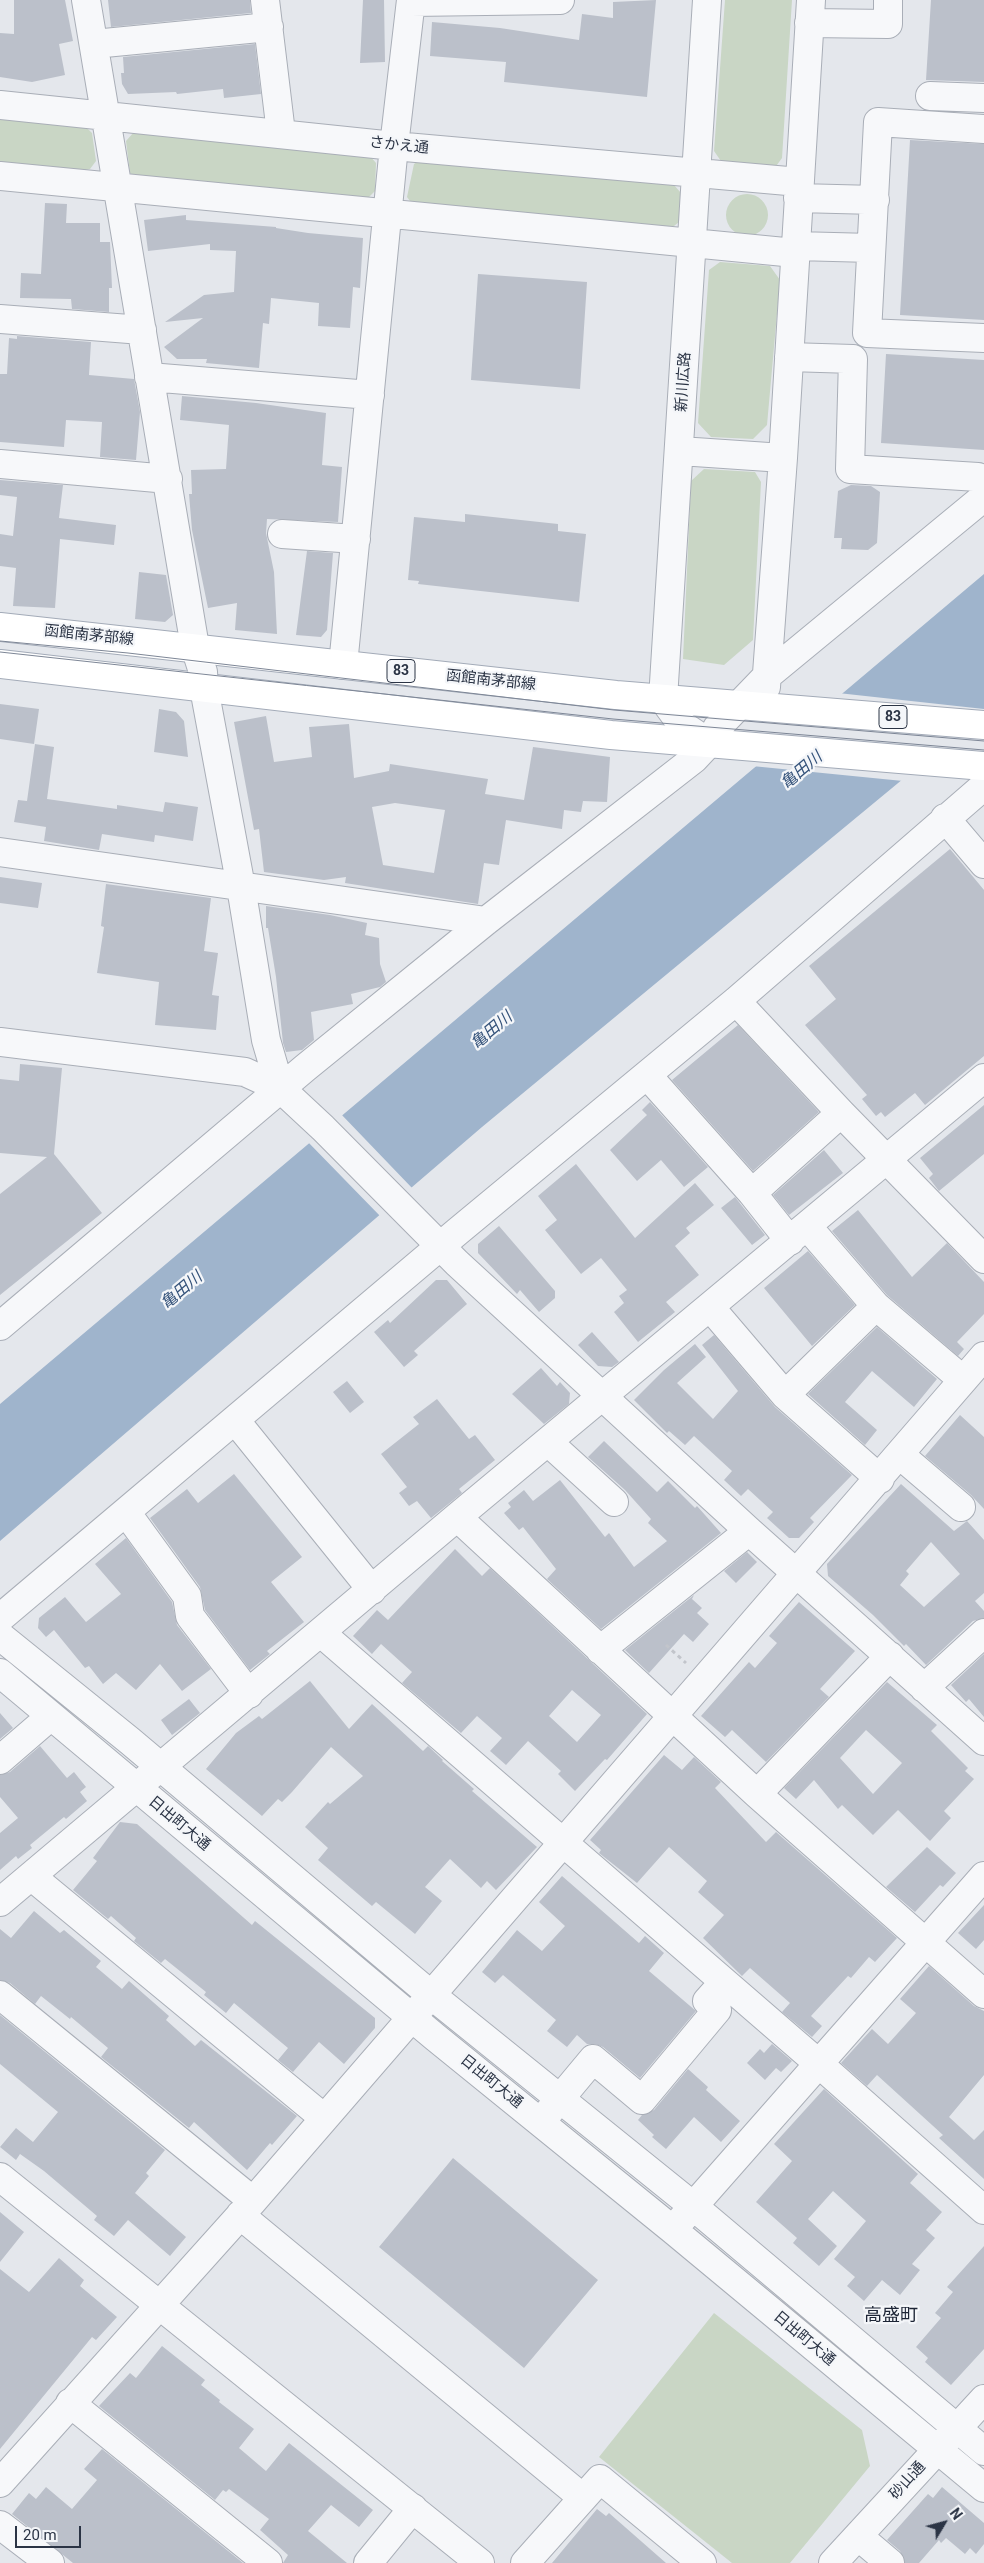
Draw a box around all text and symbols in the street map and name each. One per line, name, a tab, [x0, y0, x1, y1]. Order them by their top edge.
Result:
street label: さかえ通	[368, 134, 430, 158]
street label: 新川広路	[673, 351, 695, 413]
street label: 函館南茅部線	[43, 622, 135, 650]
road number: 83	[387, 659, 415, 682]
street label: 函館南茅部線	[445, 667, 537, 695]
road number: 83	[879, 706, 907, 729]
water label: 亀田川	[777, 748, 827, 794]
water label: 亀田川	[467, 1008, 517, 1054]
water label: 亀田川	[157, 1268, 207, 1314]
street label: 日出町大通	[144, 1793, 214, 1855]
street label: 日出町大通	[456, 2051, 526, 2113]
district label: 高盛町	[864, 2305, 918, 2327]
street label: 日出町大通	[769, 2308, 839, 2370]
street label: 砂山通	[886, 2458, 930, 2504]
north arrow	[919, 2498, 969, 2548]
text: N	[947, 2505, 965, 2523]
scale bar	[18, 2516, 84, 2548]
text: 20 m	[23, 2526, 57, 2544]

